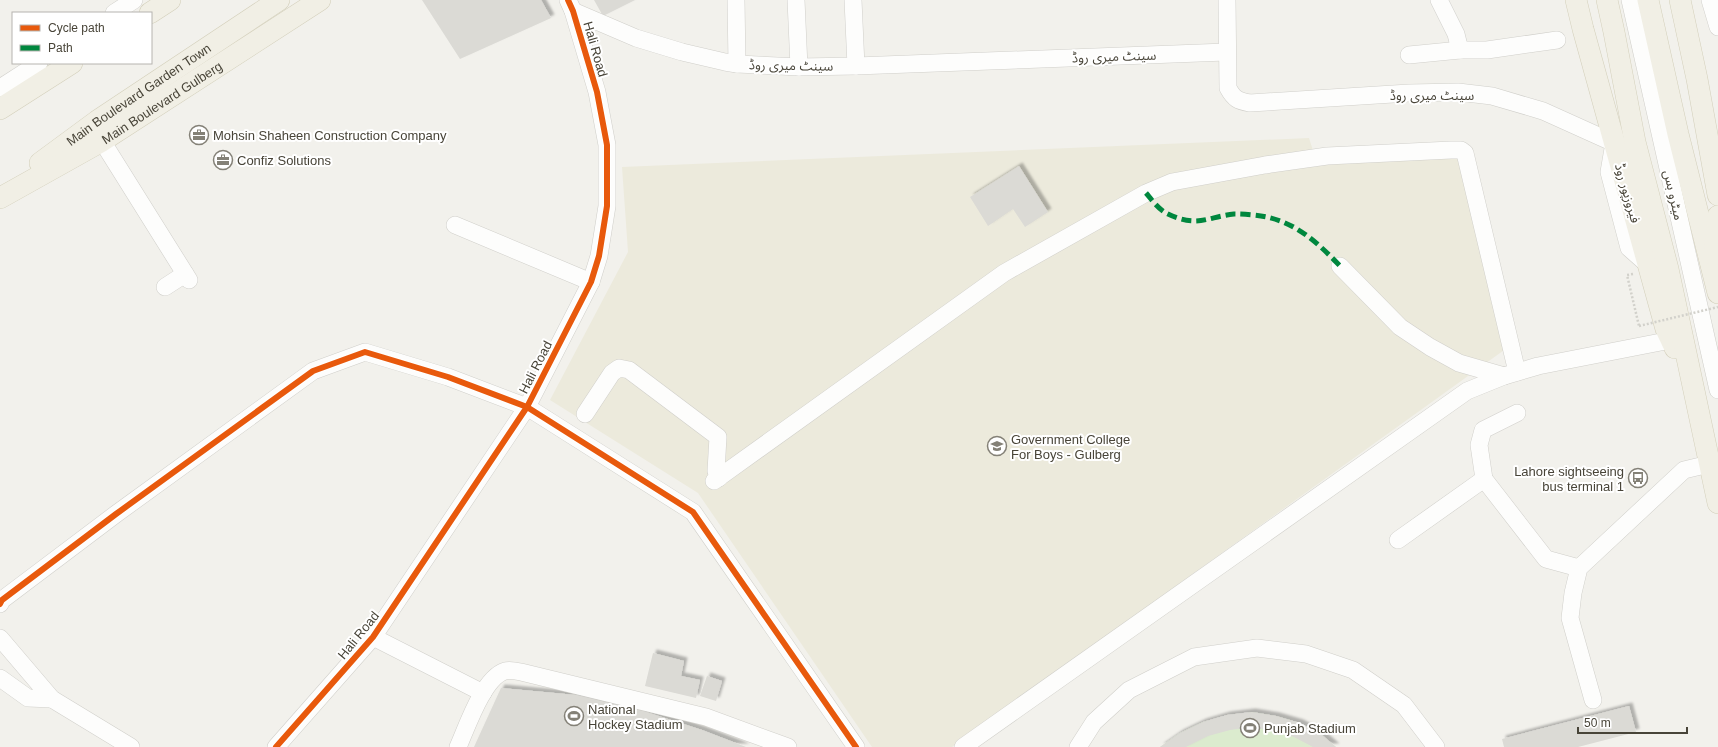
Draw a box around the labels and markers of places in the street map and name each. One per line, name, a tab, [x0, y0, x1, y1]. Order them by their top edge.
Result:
office icon: Mohsin Shaheen Construction Company	[188, 124, 210, 146]
place label: Mohsin Shaheen Construction Company	[213, 128, 447, 143]
office icon: Confiz Solutions	[212, 149, 234, 171]
place label: Confiz Solutions	[237, 153, 331, 168]
place label: Government College For Boys - Gulberg	[1011, 432, 1130, 462]
school or university icon: Government College For Boys - Gulberg	[986, 435, 1008, 457]
place label: Lahore sightseeing bus terminal 1	[1514, 464, 1624, 494]
bus stop icon: Lahore sightseeing bus terminal 1	[1627, 467, 1649, 489]
place label: National Hockey Stadium	[588, 702, 683, 732]
sports icon: National Hockey Stadium	[563, 705, 585, 727]
sports icon: Punjab Stadium	[1239, 717, 1261, 739]
place label: Punjab Stadium	[1264, 721, 1356, 736]

